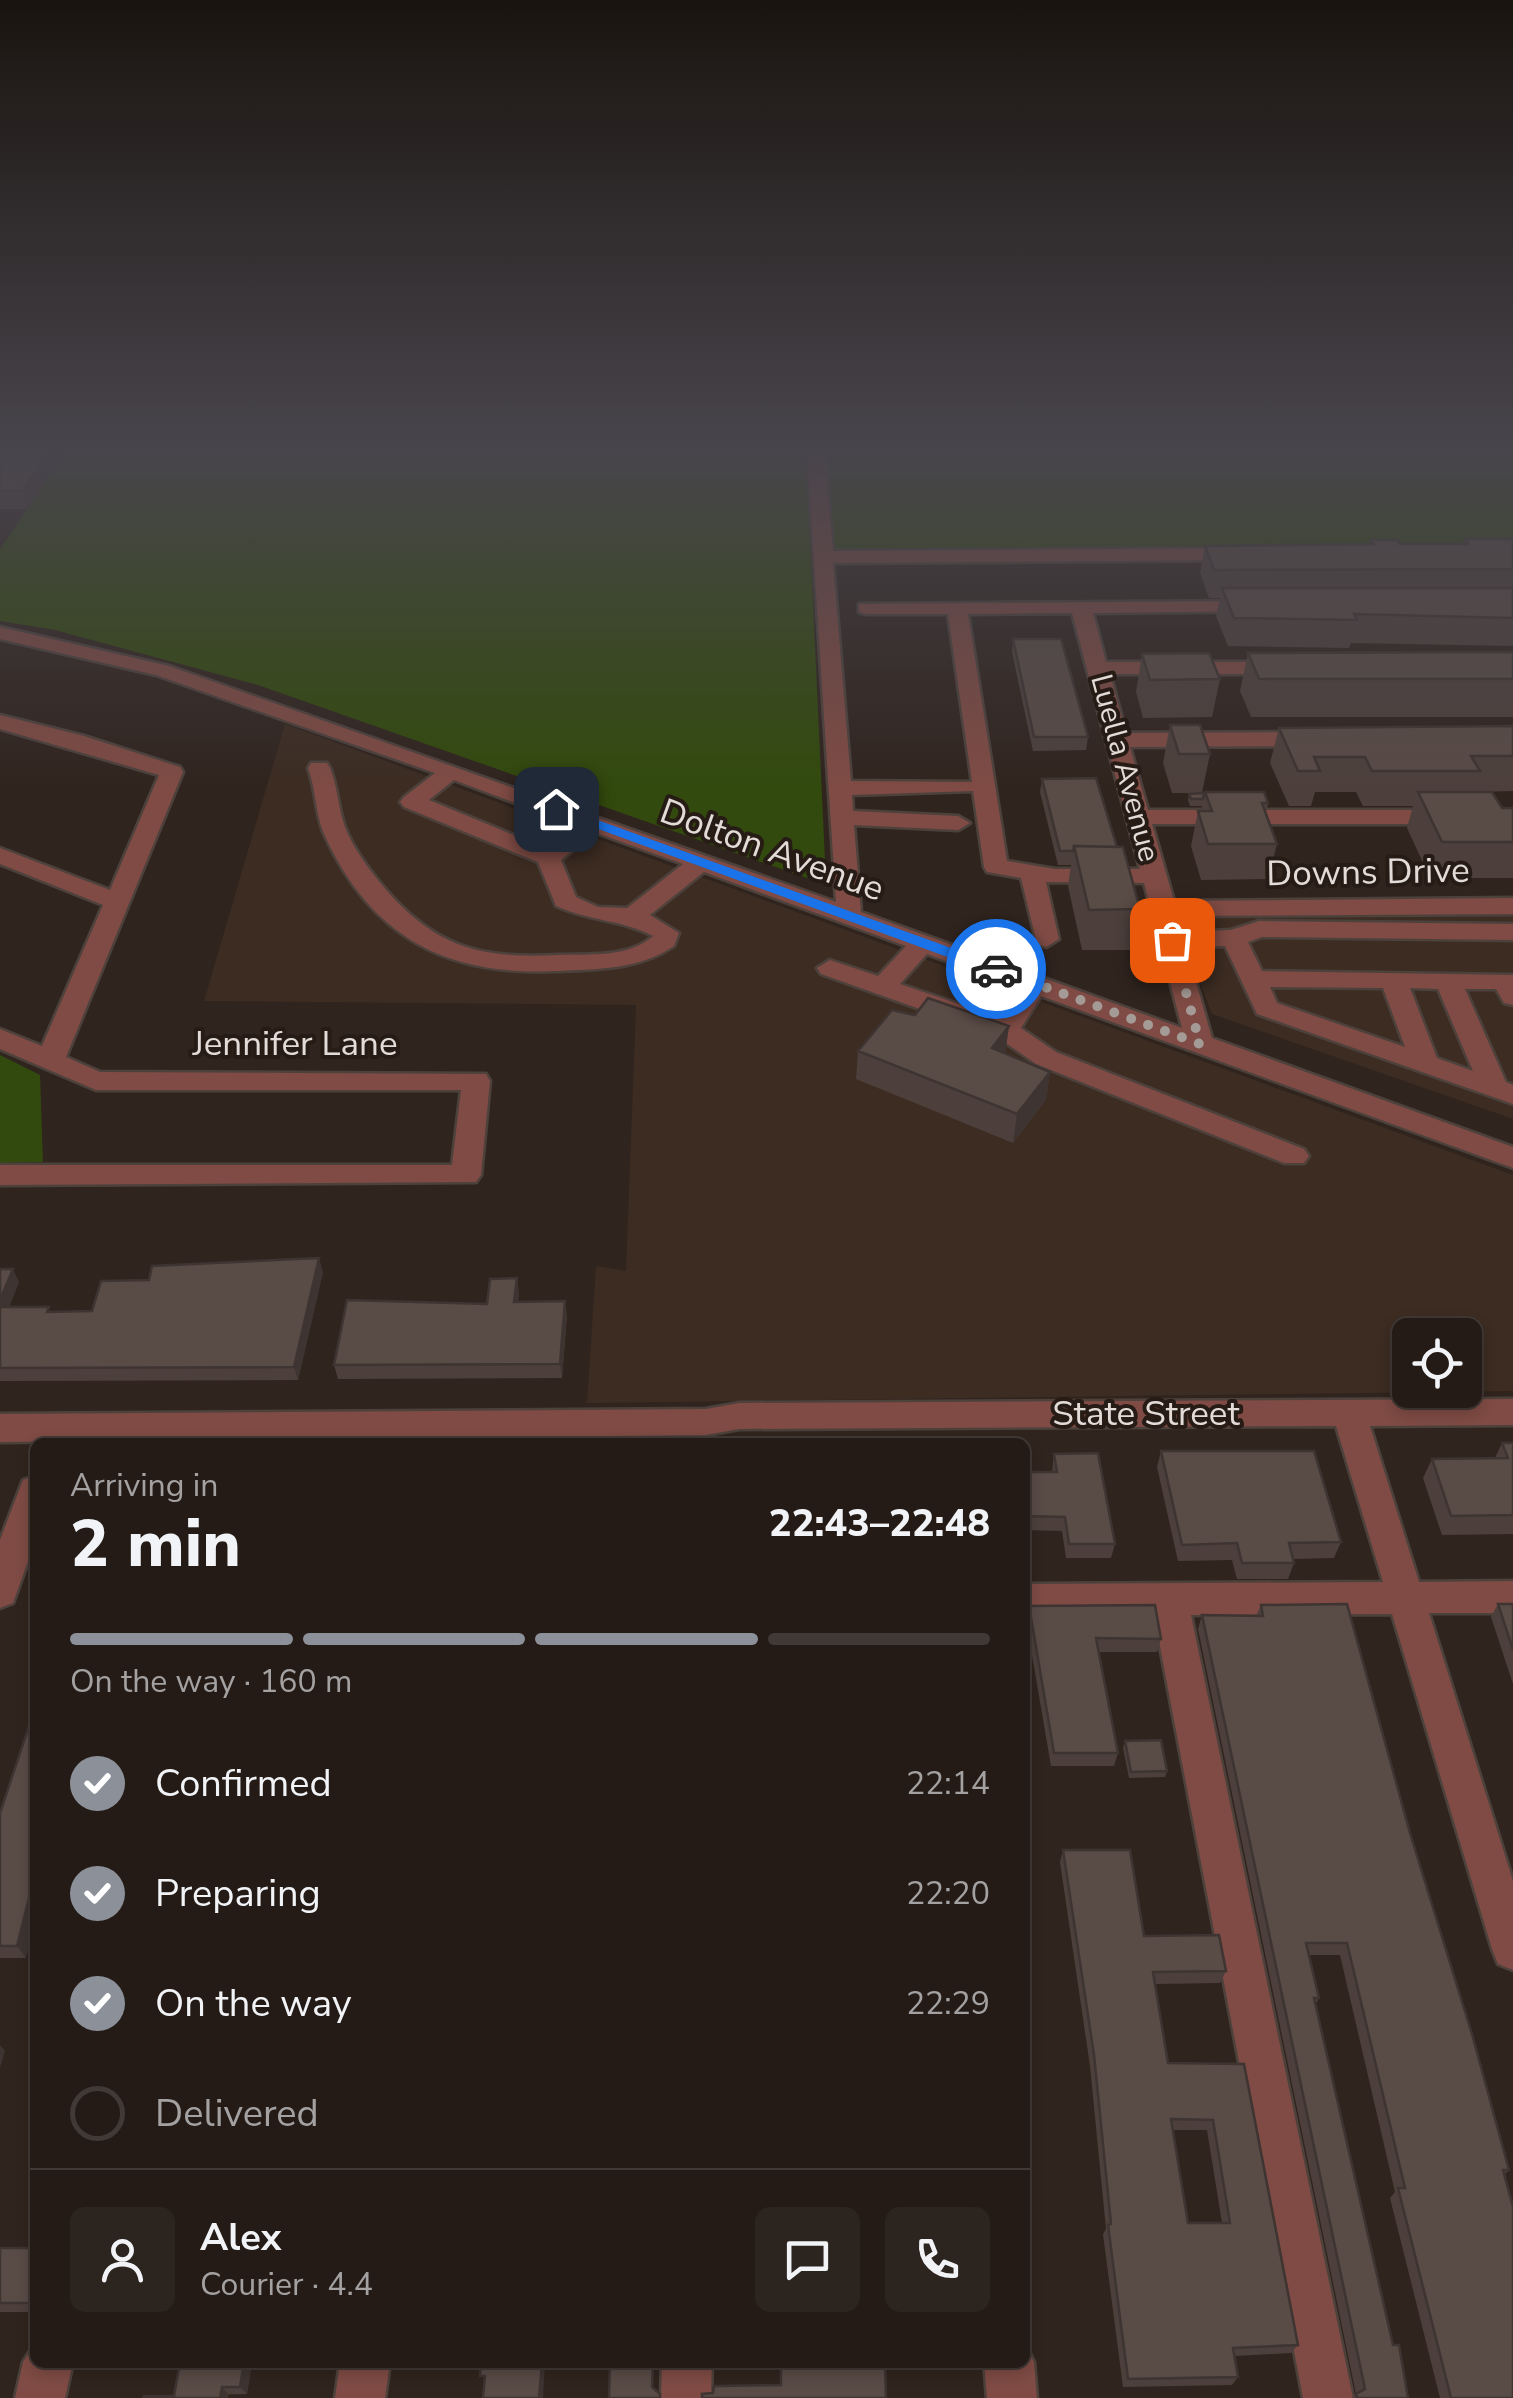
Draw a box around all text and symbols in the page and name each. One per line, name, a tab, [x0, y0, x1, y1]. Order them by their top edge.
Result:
street label: Luella Avenue	[1080, 670, 1170, 866]
pin	[514, 767, 599, 852]
icon: home	[529, 782, 584, 837]
street label: Dolton Avenue	[654, 788, 890, 912]
street label: Downs Drive	[1266, 847, 1470, 897]
pin	[1130, 898, 1215, 983]
icon: bag	[1145, 913, 1200, 968]
courier	[946, 919, 1046, 1019]
icon: car	[969, 942, 1024, 997]
street label: Jennifer Lane	[191, 1020, 398, 1067]
map controls	[1392, 1318, 1482, 1408]
button: locate	[1392, 1318, 1482, 1408]
street label: State Street	[1052, 1390, 1240, 1437]
text: Arriving in	[70, 1464, 218, 1507]
text: 22:43–22:48	[769, 1498, 990, 1549]
text: 2 min	[70, 1500, 241, 1589]
text: On the way · 160 m	[70, 1660, 352, 1703]
icon: check	[70, 1756, 125, 1811]
text: Confirmed	[155, 1758, 332, 1809]
text: 22:14	[906, 1762, 990, 1805]
icon: check	[70, 1866, 125, 1921]
text: Preparing	[155, 1868, 321, 1919]
text: 22:20	[906, 1872, 990, 1915]
icon: check	[70, 1976, 125, 2031]
text: On the way	[155, 1978, 351, 2029]
text: 22:29	[906, 1982, 990, 2025]
text: Delivered	[155, 2088, 319, 2139]
button: person	[70, 2207, 175, 2312]
button: chat	[755, 2207, 860, 2312]
button: phone	[885, 2207, 990, 2312]
text: Alex	[200, 2212, 281, 2263]
text: Courier · 4.4	[200, 2263, 373, 2306]

